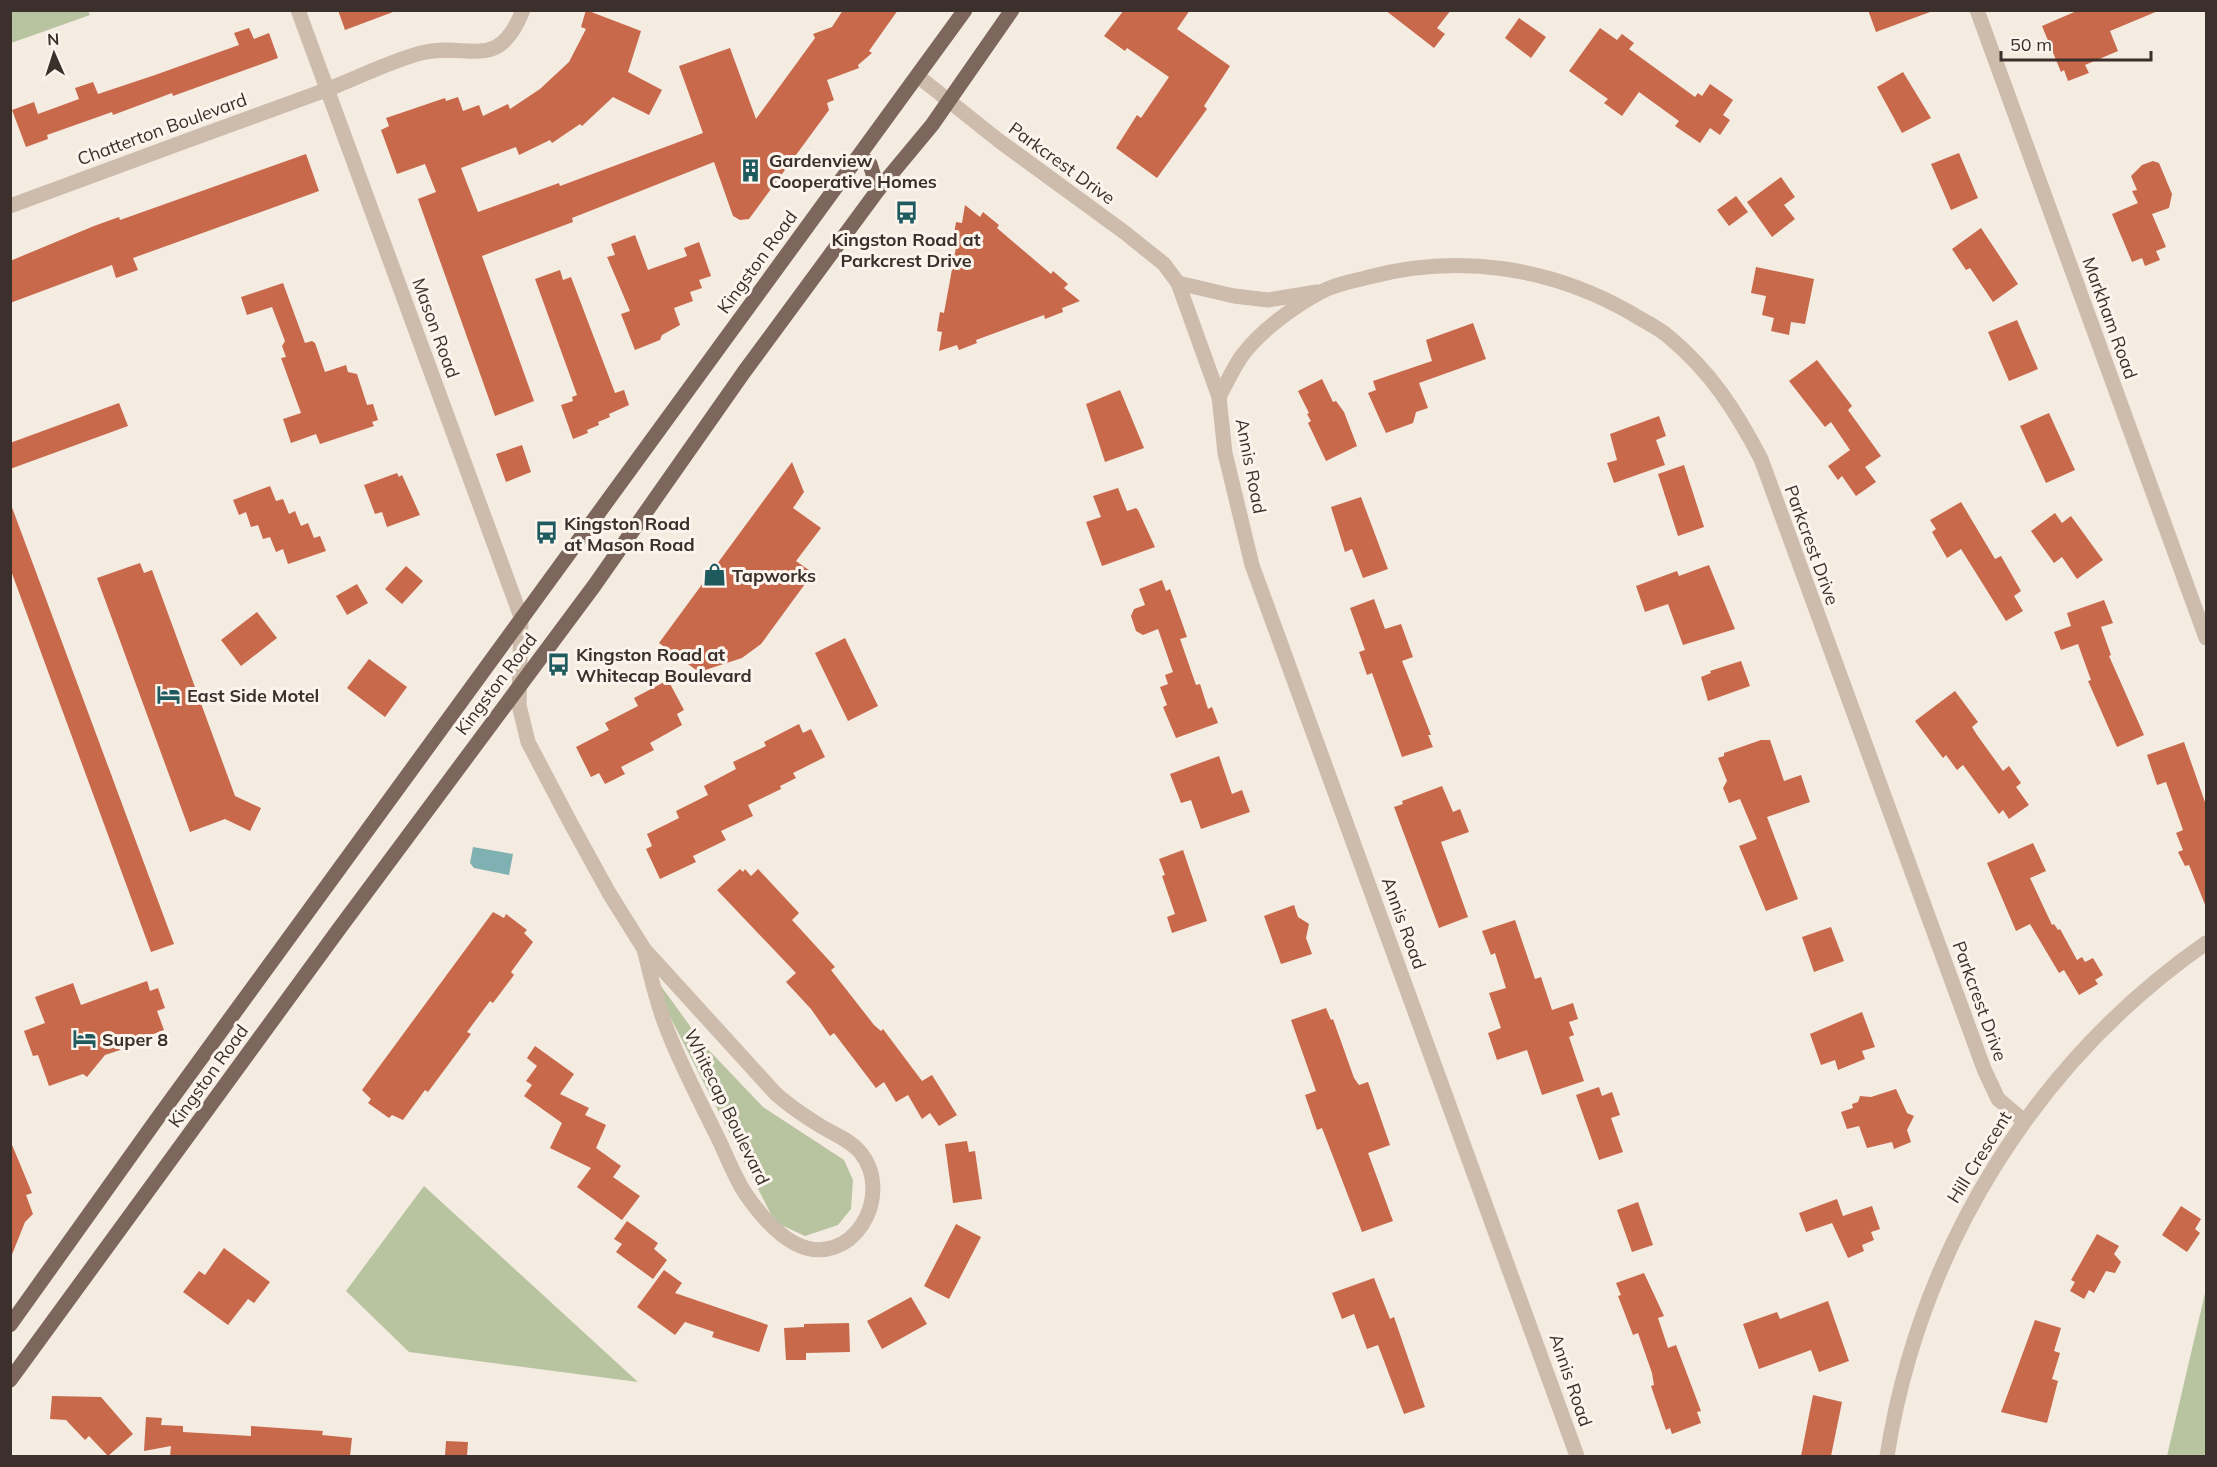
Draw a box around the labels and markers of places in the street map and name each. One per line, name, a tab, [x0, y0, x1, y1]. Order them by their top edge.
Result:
place label: Gardenview Cooperative Homes	[769, 149, 937, 193]
building icon: Gardenview Cooperative Homes	[738, 157, 764, 183]
bus stop icon: Kingston Road at Parkcrest Drive	[893, 200, 919, 226]
place label: Kingston Road at Parkcrest Drive	[831, 228, 981, 272]
place label: Kingston Road at Mason Road	[564, 512, 695, 556]
bus stop icon: Kingston Road at Mason Road	[533, 520, 559, 546]
shop icon: Tapworks	[701, 562, 727, 588]
place label: Tapworks	[732, 564, 816, 587]
place label: Kingston Road at Whitecap Boulevard	[576, 643, 752, 687]
bus stop icon: Kingston Road at Whitecap Boulevard	[545, 651, 571, 677]
hotel icon: East Side Motel	[156, 682, 182, 708]
place label: East Side Motel	[187, 684, 319, 707]
hotel icon: Super 8	[71, 1026, 97, 1052]
place label: Super 8	[102, 1028, 168, 1051]

